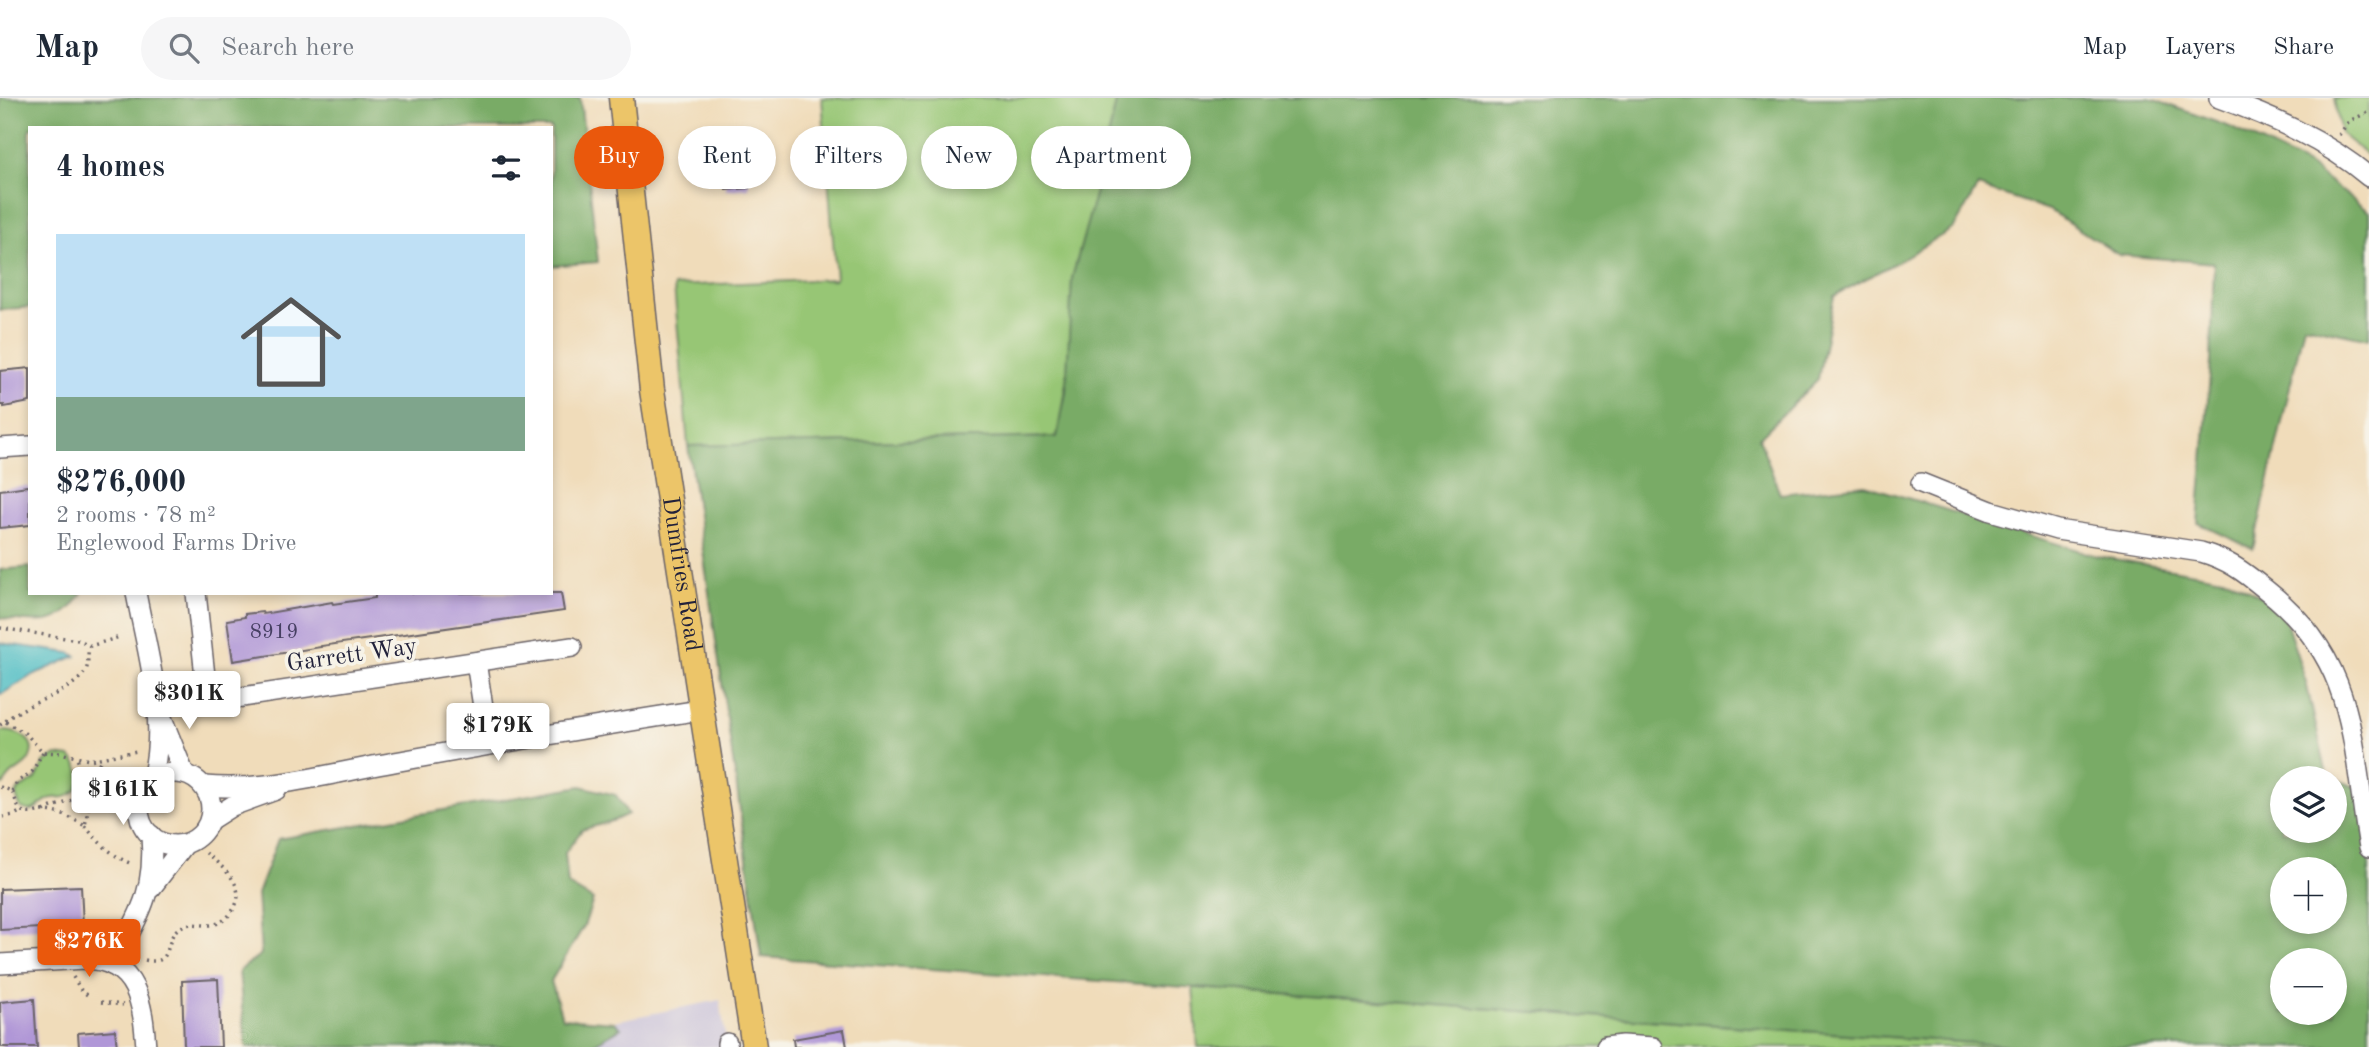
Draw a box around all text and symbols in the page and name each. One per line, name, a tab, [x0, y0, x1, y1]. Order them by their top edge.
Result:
search box	[141, 17, 631, 80]
icon: search	[165, 29, 203, 67]
text: Map	[35, 32, 99, 65]
text: Search here	[221, 35, 354, 61]
text: Map	[2083, 36, 2127, 60]
text: Layers	[2165, 36, 2235, 60]
text: Share	[2273, 36, 2334, 60]
chip: Buy	[574, 126, 664, 189]
chip: Rent	[678, 126, 776, 189]
chip: Filters	[790, 126, 907, 189]
chip: New	[921, 126, 1017, 189]
chip: Apartment	[1031, 126, 1191, 189]
icon: filters	[487, 149, 525, 187]
text: 4 homes	[56, 153, 165, 183]
icon: home	[228, 279, 354, 405]
text: $276,000	[56, 468, 186, 498]
street label: Dumfries Road	[657, 495, 704, 653]
text: 2 rooms · 78 m²	[56, 504, 216, 527]
text: Englewood Farms Drive	[56, 532, 296, 555]
house number: 8919	[250, 622, 298, 643]
street label: Garrett Way	[285, 635, 419, 677]
pin: $301K	[140, 672, 238, 731]
text: $301K	[153, 682, 225, 705]
pin: $179K	[449, 704, 547, 763]
text: $179K	[462, 714, 534, 737]
map controls	[2270, 766, 2347, 1025]
button: layers	[2270, 766, 2347, 843]
pin: $161K	[74, 768, 172, 827]
text: $161K	[87, 778, 159, 801]
button: +	[2270, 857, 2347, 934]
pin: $276K	[40, 920, 138, 979]
text: $276K	[53, 930, 125, 953]
button: −	[2270, 948, 2347, 1025]

